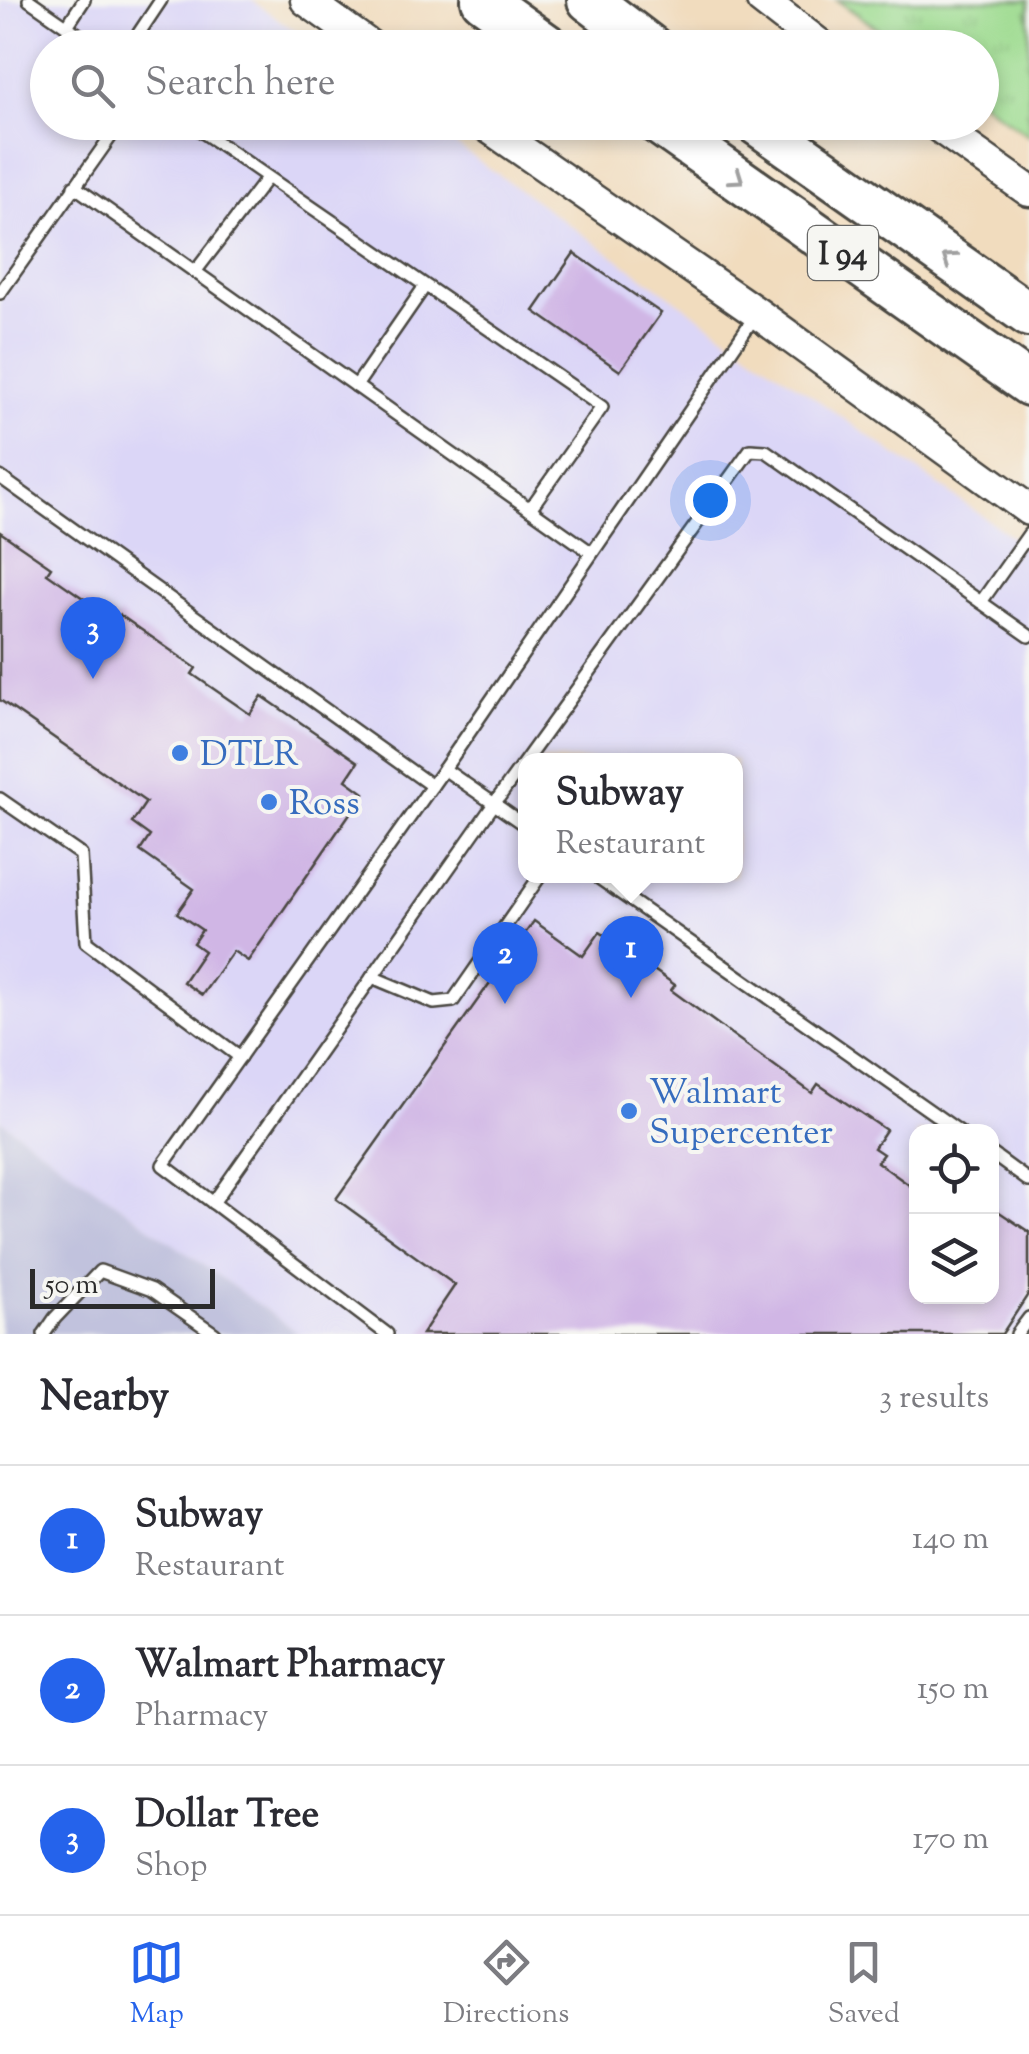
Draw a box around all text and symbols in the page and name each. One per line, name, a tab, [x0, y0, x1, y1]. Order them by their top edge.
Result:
search box	[30, 30, 999, 140]
icon: search	[65, 58, 120, 113]
text: Search here	[145, 58, 336, 112]
one-way arrow	[726, 167, 744, 184]
road number: I 94	[808, 226, 878, 280]
one-way arrow	[942, 253, 961, 271]
your location	[685, 475, 736, 526]
pin: 3	[61, 596, 126, 679]
place label: DTLR	[200, 731, 299, 782]
marker: DTLR	[169, 742, 191, 764]
popup	[518, 753, 743, 883]
text: Subway	[556, 768, 684, 822]
place label: Ross	[289, 780, 360, 831]
marker: Ross	[258, 791, 280, 813]
text: Restaurant	[556, 822, 705, 868]
pin: 1	[598, 916, 664, 998]
pin: 2	[472, 922, 538, 1004]
place label: Walmart Supercenter	[649, 1069, 833, 1160]
marker: Walmart Supercenter	[618, 1100, 640, 1122]
map controls	[909, 1124, 999, 1304]
button: locate	[909, 1124, 999, 1214]
button: layers	[909, 1214, 999, 1304]
scale bar	[30, 1264, 215, 1308]
text: 50 m	[45, 1266, 99, 1306]
text: Nearby	[40, 1369, 169, 1429]
text: 3 results	[879, 1376, 989, 1422]
text: Subway	[135, 1490, 263, 1544]
text: 1	[67, 1517, 78, 1563]
text: 140 m	[912, 1517, 989, 1563]
text: Restaurant	[135, 1544, 285, 1590]
text: Walmart Pharmacy	[135, 1640, 445, 1694]
text: 2	[65, 1667, 80, 1713]
text: 150 m	[917, 1667, 989, 1713]
text: Pharmacy	[135, 1694, 268, 1740]
text: Dollar Tree	[135, 1790, 319, 1844]
text: 3	[66, 1817, 79, 1863]
text: 170 m	[912, 1817, 989, 1863]
text: Shop	[135, 1844, 207, 1890]
tab: Map	[129, 1935, 184, 2035]
tab: Directions	[443, 1935, 569, 2035]
tab: Saved	[828, 1935, 900, 2035]

